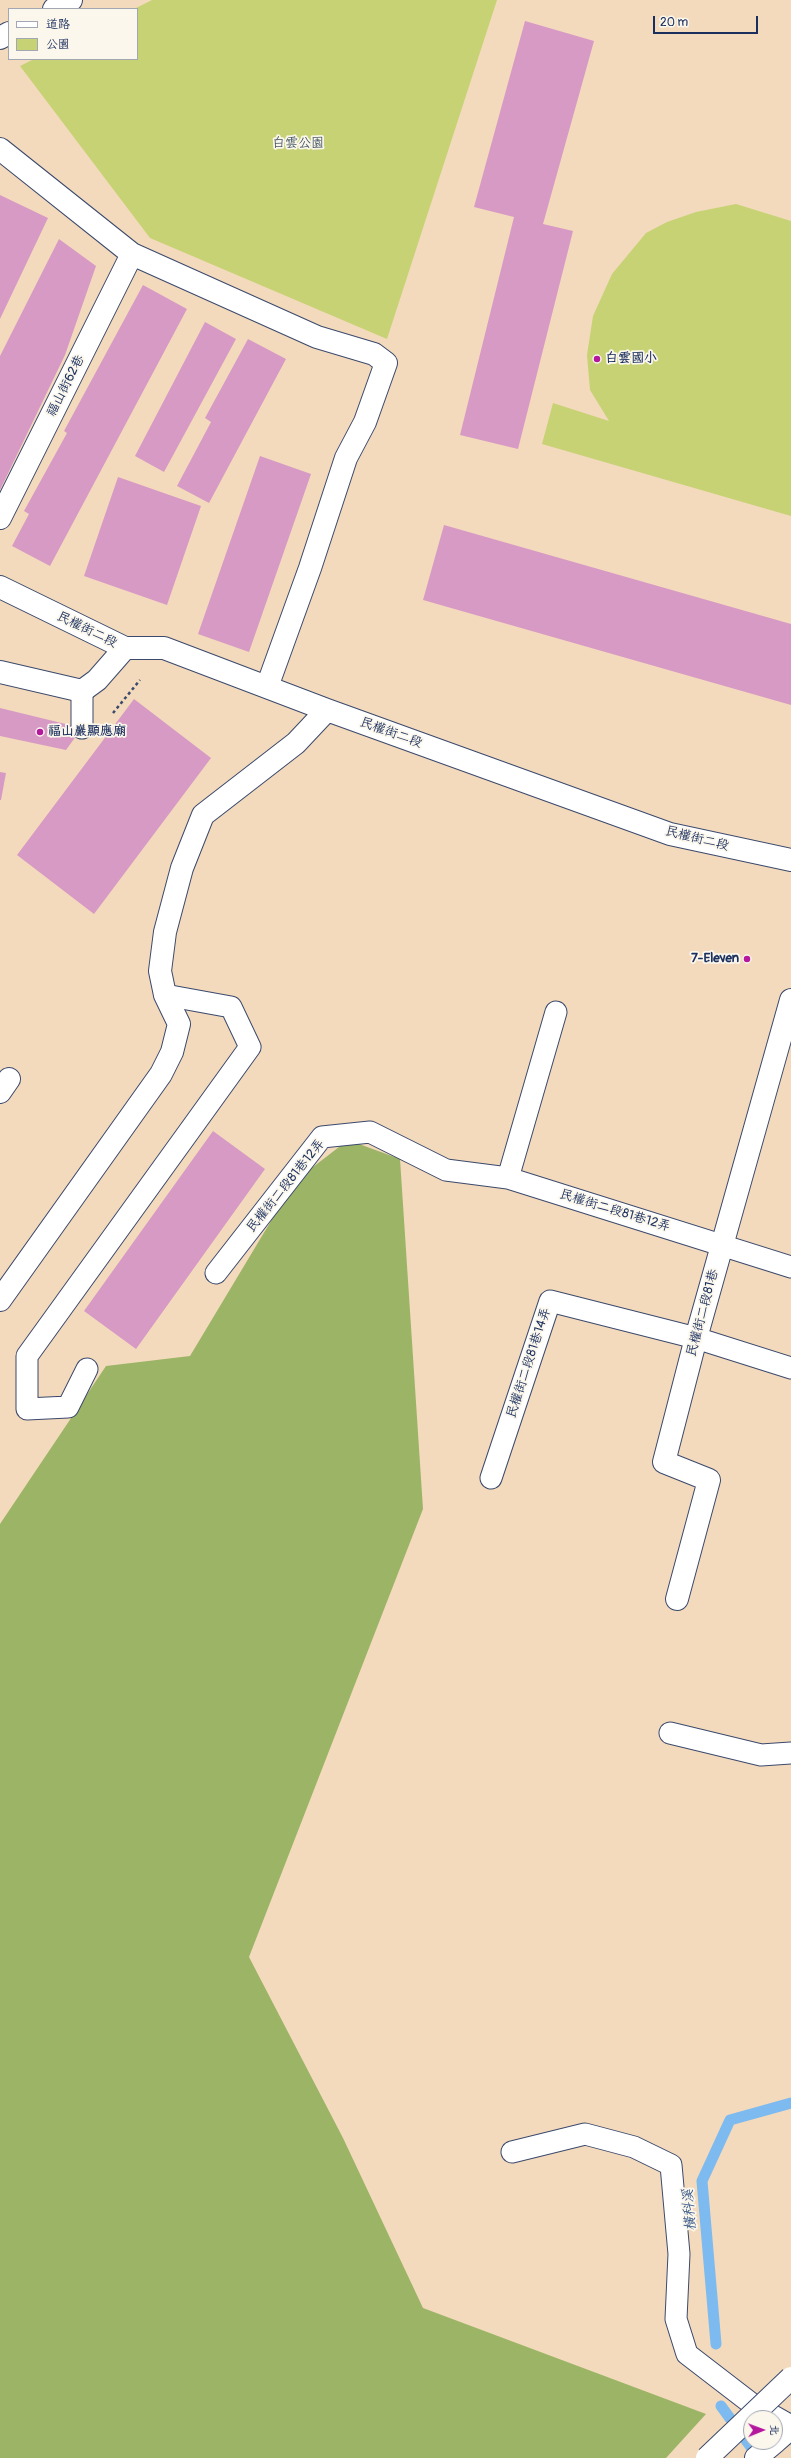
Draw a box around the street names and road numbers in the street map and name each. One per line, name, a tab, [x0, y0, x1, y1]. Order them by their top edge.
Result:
street label: 福山街62巷	[44, 353, 88, 419]
street label: 民權街二段	[54, 609, 120, 651]
street label: 民權街二段	[358, 715, 424, 751]
street label: 民權街二段	[664, 824, 730, 854]
street label: 民權街二段81巷12弄	[244, 1136, 328, 1236]
street label: 民權街二段81巷12弄	[558, 1187, 672, 1235]
street label: 民權街二段81巷	[684, 1268, 722, 1358]
street label: 民權街二段81巷14弄	[504, 1306, 554, 1420]

